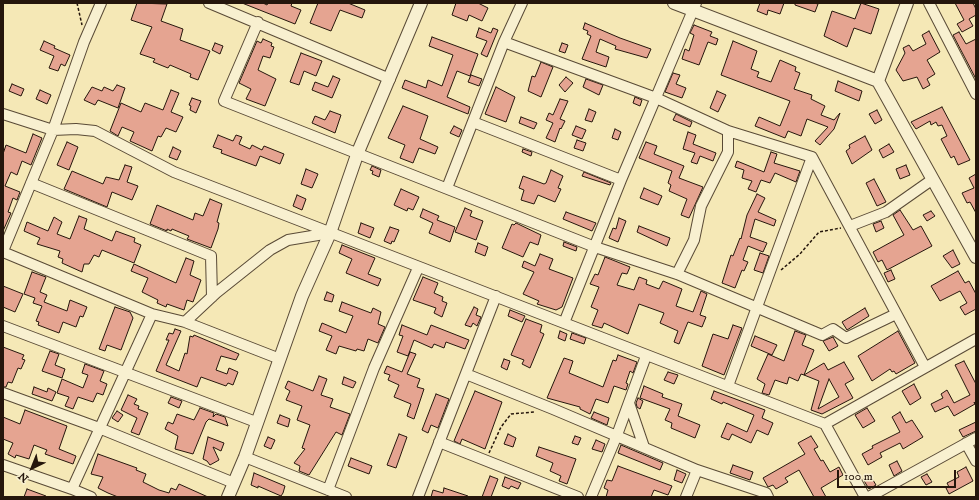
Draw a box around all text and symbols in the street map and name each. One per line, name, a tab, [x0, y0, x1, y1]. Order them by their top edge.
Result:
north arrow	[12, 448, 52, 488]
scale bar	[839, 462, 958, 488]
text: N	[16, 469, 32, 485]
text: 100 m	[844, 469, 873, 484]

